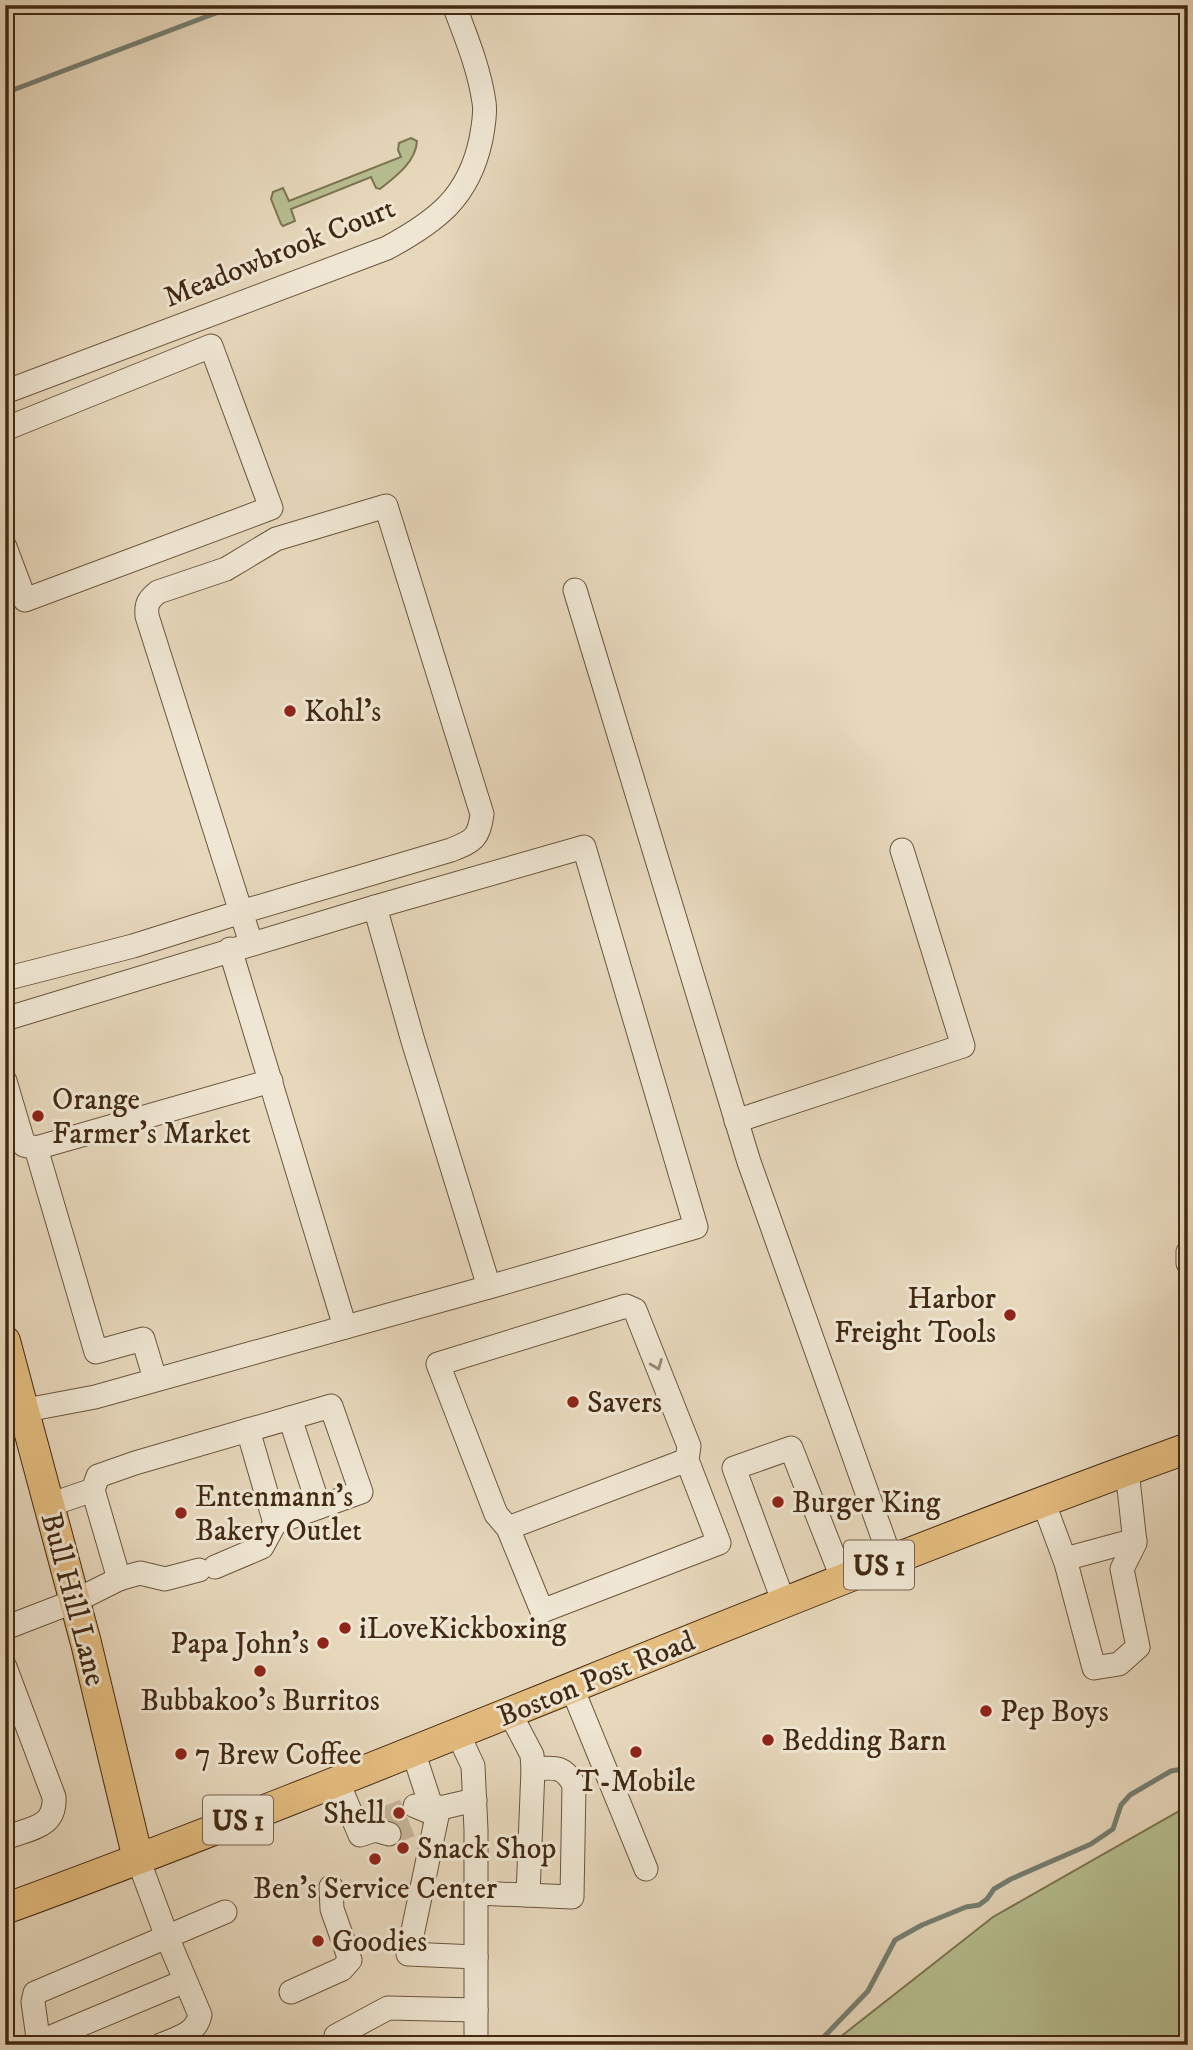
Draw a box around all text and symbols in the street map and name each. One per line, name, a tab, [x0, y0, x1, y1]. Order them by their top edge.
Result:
street label: Meadowbrook Court	[159, 190, 401, 317]
place label: Kohl's	[304, 694, 381, 731]
marker: Kohl's	[282, 703, 298, 719]
place label: Orange Farmer's Market	[52, 1082, 251, 1153]
marker: Orange Farmer's Market	[30, 1108, 46, 1124]
place label: Harbor Freight Tools	[834, 1281, 996, 1352]
marker: Harbor Freight Tools	[1002, 1307, 1018, 1323]
one-way arrow	[648, 1358, 662, 1370]
place label: Savers	[587, 1385, 662, 1422]
marker: Savers	[565, 1394, 581, 1410]
place label: Entenmann's Bakery Outlet	[195, 1479, 362, 1550]
place label: Burger King	[792, 1485, 941, 1522]
marker: Burger King	[770, 1494, 786, 1510]
marker: Entenmann's Bakery Outlet	[173, 1505, 189, 1521]
street label: Bull Hill Lane	[32, 1509, 113, 1690]
road number: US 1	[844, 1540, 914, 1590]
place label: iLoveKickboxing	[359, 1611, 567, 1648]
marker: iLoveKickboxing	[337, 1620, 353, 1636]
street label: Boston Post Road	[492, 1623, 701, 1736]
place label: Papa John's	[170, 1626, 309, 1663]
marker: Papa John's	[315, 1635, 331, 1651]
marker: Bubbakoo's Burritos	[252, 1663, 268, 1679]
place label: Bubbakoo's Burritos	[140, 1683, 380, 1720]
place label: Pep Boys	[1000, 1694, 1109, 1731]
marker: Pep Boys	[978, 1703, 994, 1719]
place label: Bedding Barn	[782, 1723, 947, 1760]
marker: Bedding Barn	[760, 1732, 776, 1748]
place label: 7 Brew Coffee	[195, 1737, 361, 1774]
marker: T-Mobile	[628, 1744, 644, 1760]
marker: 7 Brew Coffee	[173, 1746, 189, 1762]
place label: T-Mobile	[576, 1764, 696, 1801]
road number: US 1	[203, 1796, 273, 1844]
place label: Shell	[323, 1796, 385, 1833]
marker: Shell	[391, 1805, 407, 1821]
place label: Snack Shop	[417, 1831, 556, 1868]
marker: Snack Shop	[395, 1840, 411, 1856]
marker: Ben's Service Center	[367, 1851, 383, 1867]
place label: Ben's Service Center	[253, 1871, 497, 1908]
place label: Goodies	[332, 1924, 427, 1961]
marker: Goodies	[310, 1933, 326, 1949]

